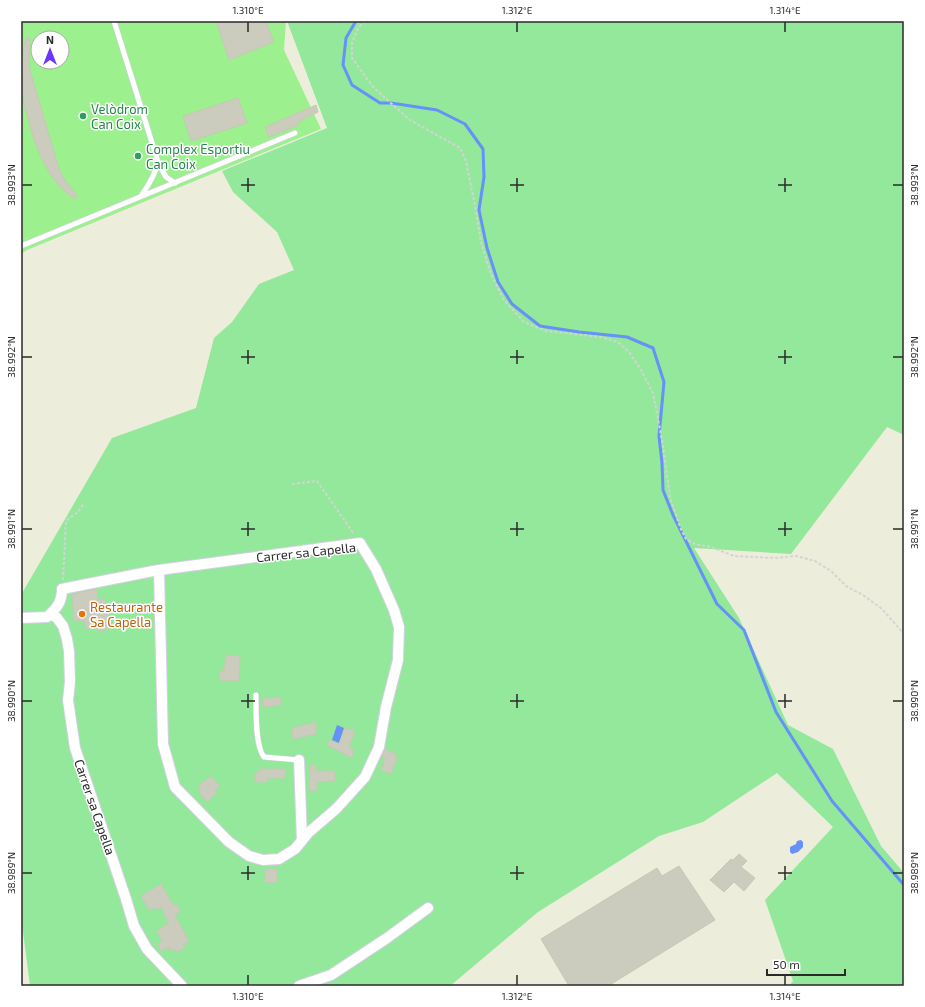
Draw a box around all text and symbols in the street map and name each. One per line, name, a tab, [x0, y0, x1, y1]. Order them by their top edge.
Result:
text: 1.310°E	[232, 4, 264, 16]
text: 1.312°E	[502, 4, 533, 16]
text: 1.314°E	[769, 4, 801, 16]
north arrow	[30, 30, 70, 70]
text: N	[46, 33, 54, 46]
place label: Velòdrom Can Coix	[91, 101, 148, 132]
marker: Velòdrom Can Coix	[78, 111, 88, 121]
place label: Complex Esportiu Can Coix	[146, 141, 250, 172]
marker: Complex Esportiu Can Coix	[133, 151, 143, 161]
text: 38.993°N	[5, 164, 17, 206]
text: 38.993°N	[908, 164, 920, 206]
text: 38.992°N	[5, 336, 17, 378]
text: 38.992°N	[908, 336, 920, 378]
text: 38.991°N	[5, 509, 17, 549]
text: 38.991°N	[908, 509, 920, 549]
street label: Carrer sa Capella	[255, 539, 357, 565]
place label: Restaurante Sa Capella	[90, 599, 163, 630]
marker: Restaurante Sa Capella	[77, 609, 87, 619]
text: 38.990°N	[5, 680, 17, 722]
text: 38.990°N	[908, 680, 920, 722]
street label: Carrer sa Capella	[71, 757, 119, 857]
text: 38.989°N	[5, 852, 17, 894]
text: 38.989°N	[908, 852, 920, 894]
scale bar	[767, 951, 845, 977]
text: 50 m	[773, 957, 800, 971]
text: 1.310°E	[232, 990, 264, 1002]
text: 1.312°E	[502, 990, 533, 1002]
text: 1.314°E	[769, 990, 801, 1002]

